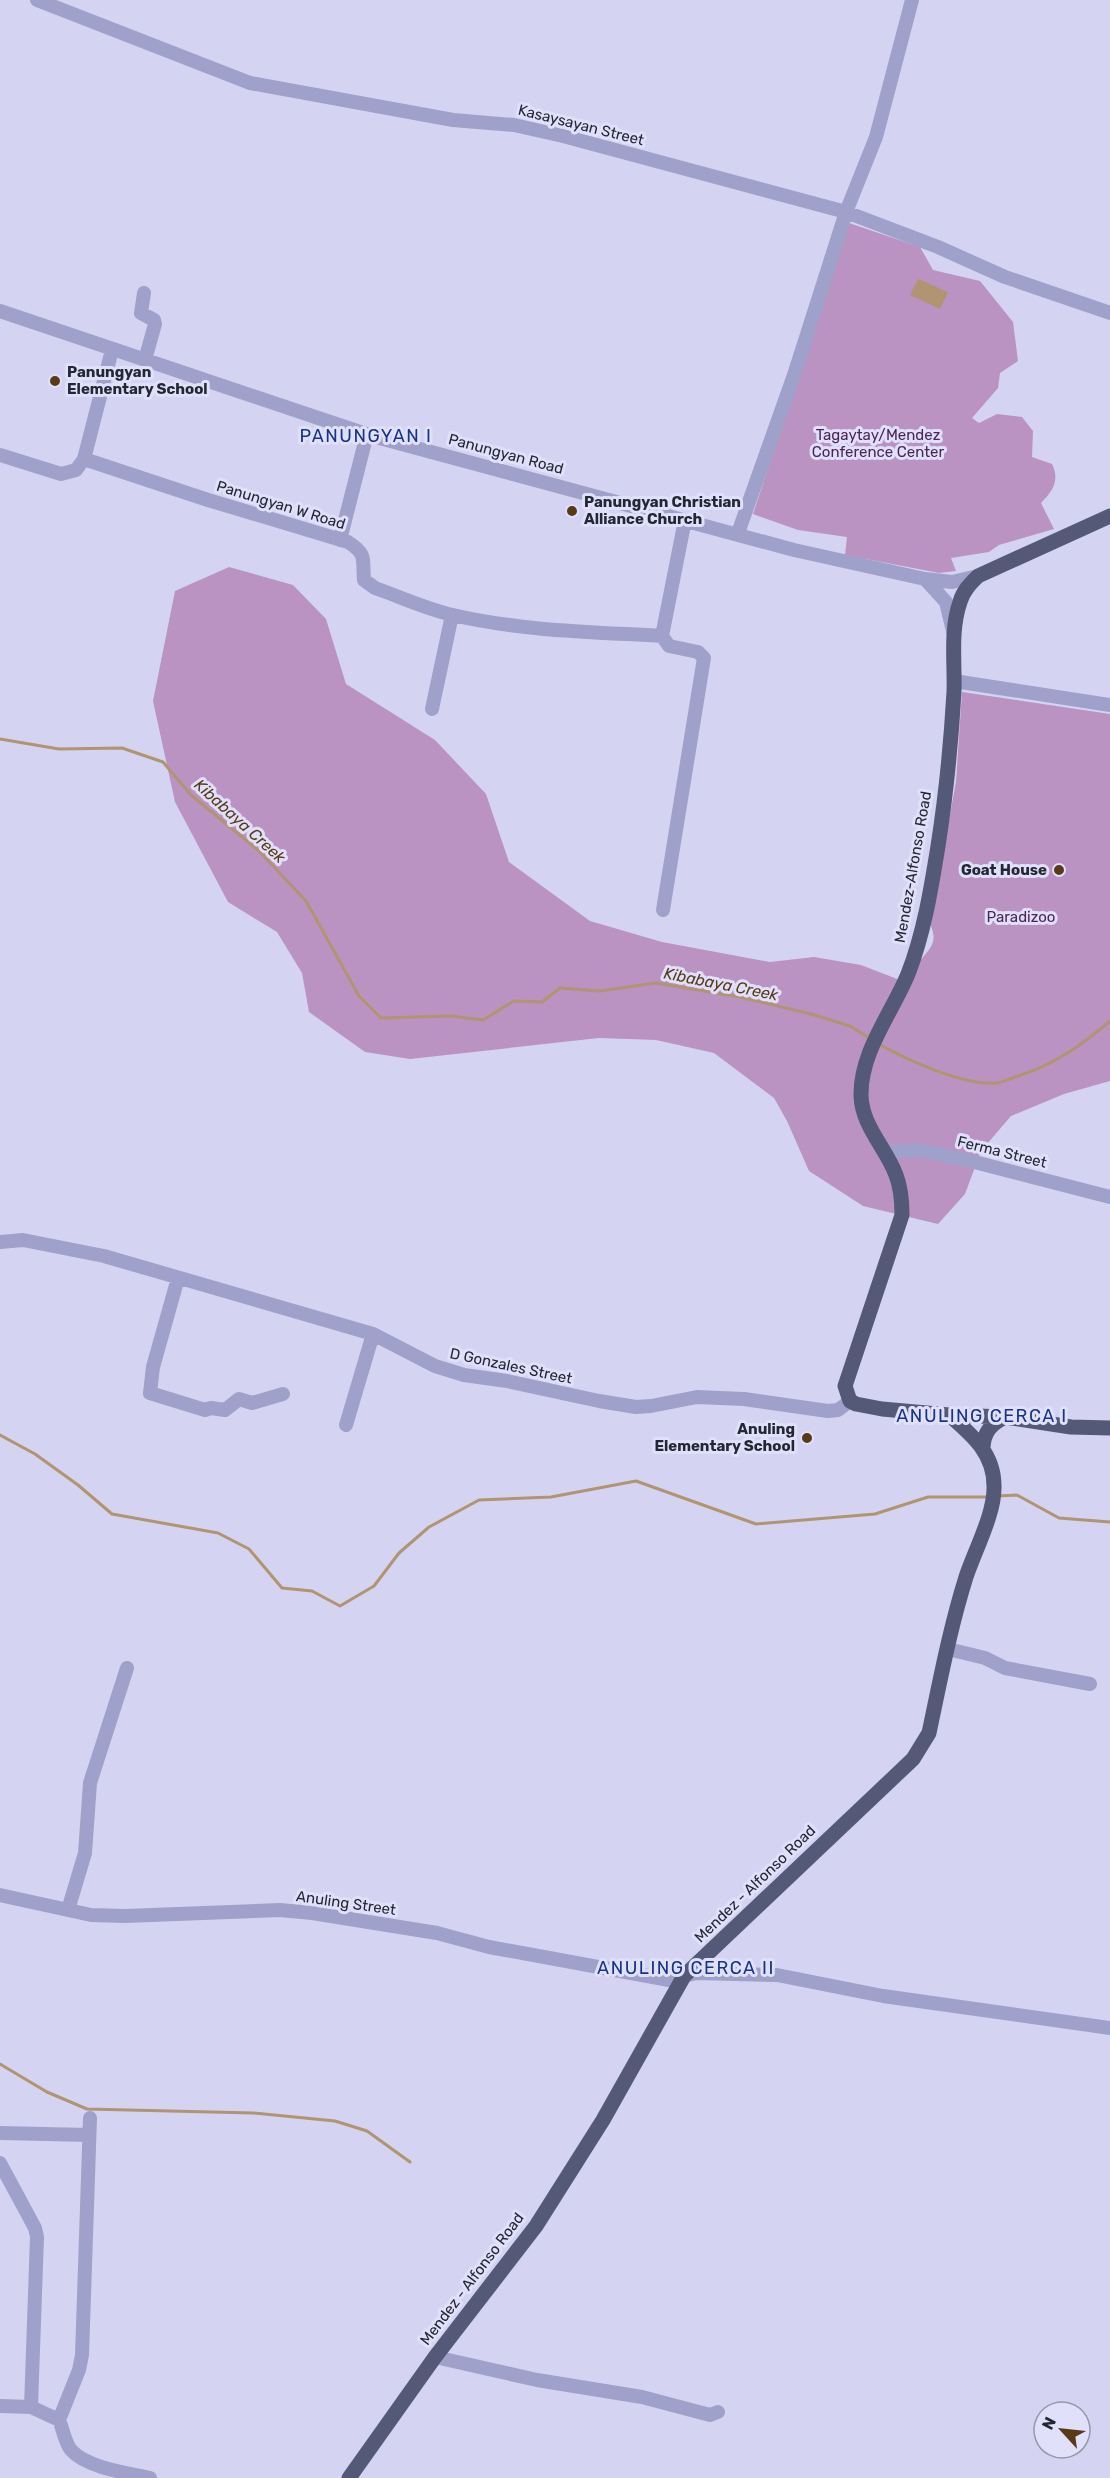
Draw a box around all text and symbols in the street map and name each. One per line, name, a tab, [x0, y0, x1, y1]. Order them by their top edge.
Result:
street label: Kasaysayan Street	[516, 101, 646, 149]
place label: Panungyan Elementary School	[67, 363, 208, 398]
marker: Panungyan Elementary School	[48, 374, 62, 388]
district label: PANUNGYAN I	[299, 425, 433, 447]
park label: Tagaytay/Mendez Conference Center	[812, 426, 944, 461]
street label: Panungyan Road	[446, 430, 566, 478]
street label: Panungyan W Road	[214, 477, 348, 533]
place label: Panungyan Christian Alliance Church	[584, 493, 741, 528]
marker: Panungyan Christian Alliance Church	[565, 504, 579, 518]
water label: Kibabaya Creek	[190, 775, 290, 867]
street label: Mendez-Alfonso Road	[891, 790, 935, 944]
place label: Goat House	[961, 861, 1047, 879]
marker: Goat House	[1052, 863, 1066, 877]
park label: Paradizoo	[987, 908, 1055, 926]
water label: Kibabaya Creek	[662, 964, 781, 1005]
street label: Ferma Street	[955, 1132, 1049, 1172]
street label: D Gonzales Street	[448, 1344, 574, 1388]
district label: ANULING CERCA I	[896, 1405, 1068, 1427]
place label: Anuling Elementary School	[654, 1420, 795, 1455]
marker: Anuling Elementary School	[800, 1431, 814, 1445]
street label: Mendez - Alfonso Road	[691, 1822, 819, 1946]
street label: Anuling Street	[295, 1887, 397, 1919]
district label: ANULING CERCA II	[597, 1957, 775, 1979]
street label: Mendez - Alfonso Road	[416, 2209, 528, 2349]
north arrow	[1032, 2400, 1092, 2460]
text: N	[1038, 2414, 1060, 2433]

